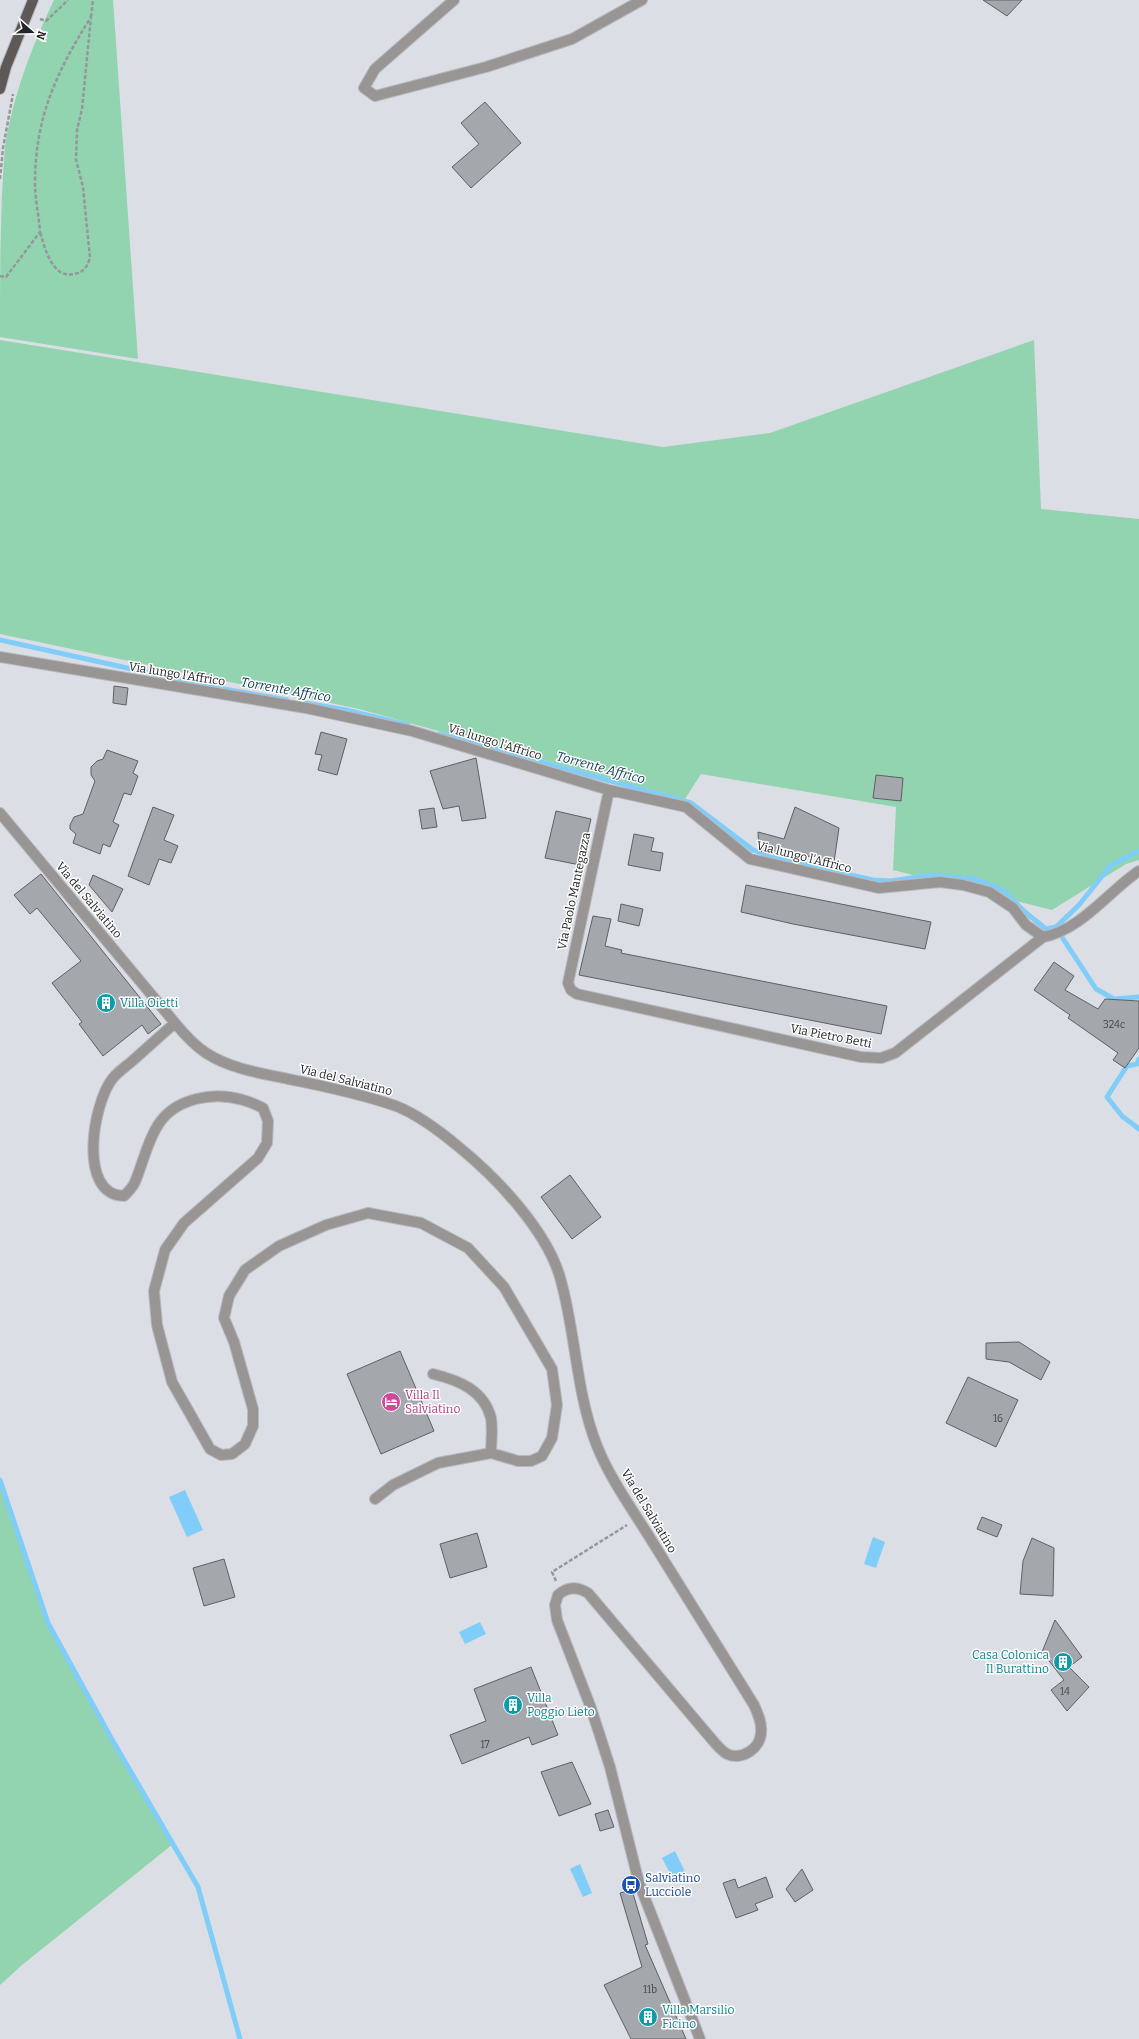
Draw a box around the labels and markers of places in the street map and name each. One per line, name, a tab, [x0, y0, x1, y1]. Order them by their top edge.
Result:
building icon: Villa Oietti	[95, 992, 117, 1014]
place label: Villa Oietti	[120, 996, 179, 1010]
place label: Villa Il Salviatino	[405, 1388, 460, 1416]
hotel icon: Villa Il Salviatino	[380, 1391, 402, 1413]
place label: Casa Colonica Il Burattino	[972, 1648, 1049, 1676]
building icon: Casa Colonica Il Burattino	[1052, 1651, 1074, 1673]
place label: Villa Poggio Lieto	[527, 1691, 595, 1719]
building icon: Villa Poggio Lieto	[502, 1694, 524, 1716]
place label: Salviatino Lucciole	[645, 1871, 700, 1899]
bus stop icon: Salviatino Lucciole	[620, 1874, 642, 1896]
place label: Villa Marsilio Ficino	[662, 2003, 735, 2031]
building icon: Villa Marsilio Ficino	[637, 2006, 659, 2028]

